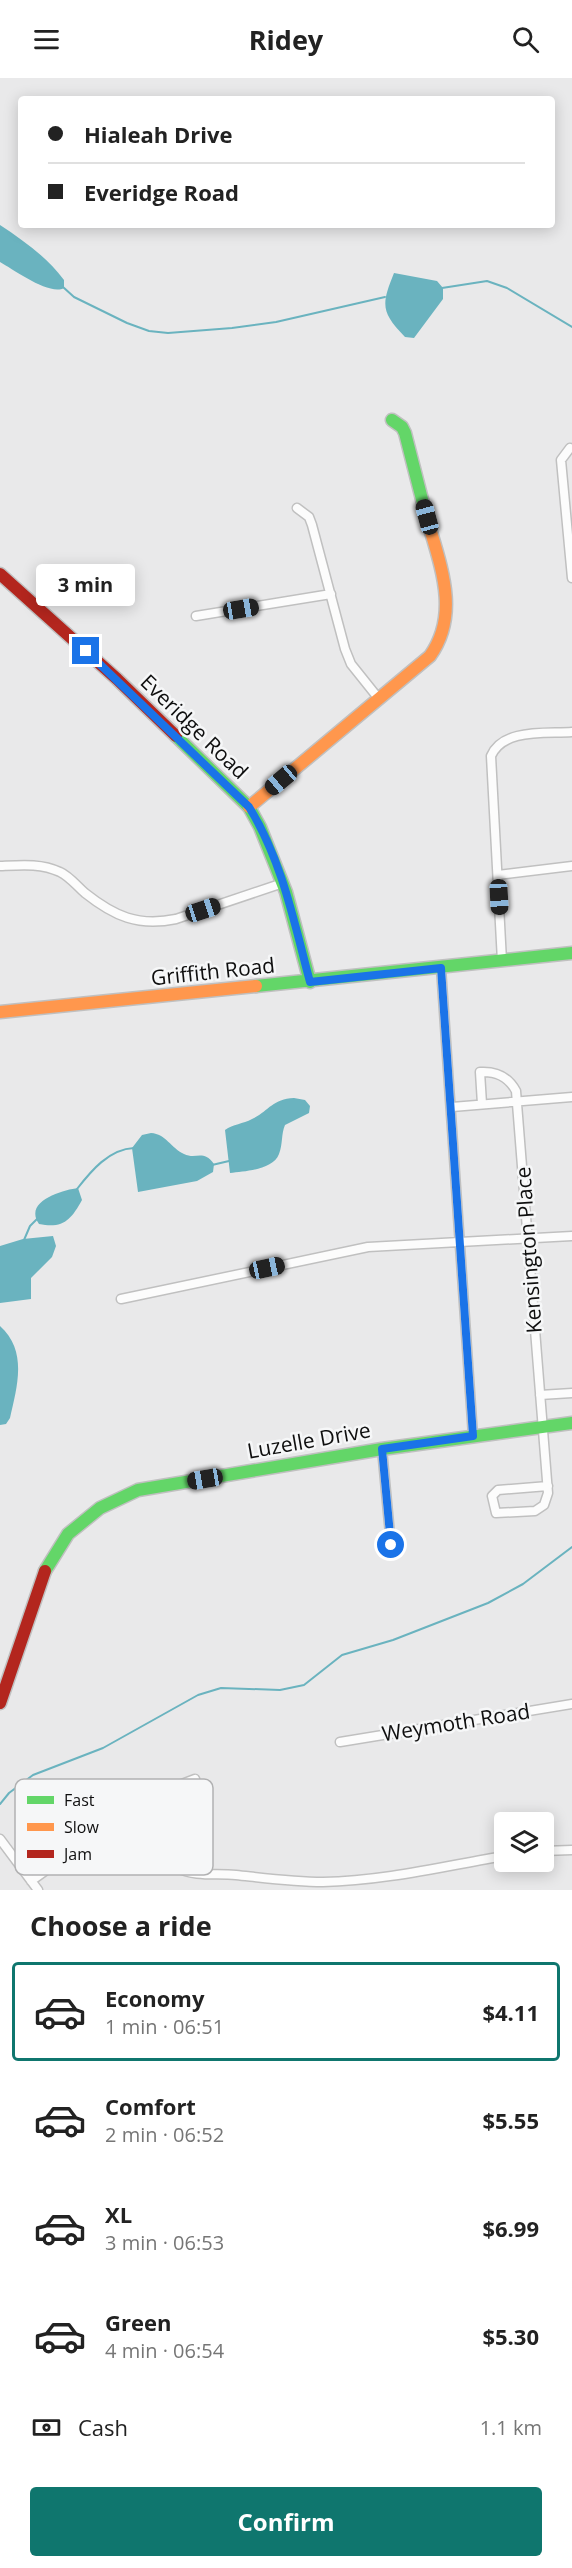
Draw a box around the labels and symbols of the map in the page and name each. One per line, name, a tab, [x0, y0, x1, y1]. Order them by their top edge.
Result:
car	[414, 497, 440, 537]
callout: 3 min	[36, 564, 136, 606]
car	[222, 597, 260, 621]
route end	[72, 637, 99, 664]
street label: Everidge Road	[135, 668, 255, 785]
car	[261, 762, 301, 798]
car	[489, 879, 509, 915]
car	[183, 896, 223, 924]
street label: Griffith Road	[150, 951, 276, 991]
street label: Kensington Place	[508, 1166, 548, 1334]
car	[248, 1255, 286, 1281]
street label: Luzelle Drive	[245, 1415, 373, 1465]
car	[186, 1467, 224, 1491]
route start	[377, 1531, 404, 1558]
street label: Weymoth Road	[380, 1696, 532, 1748]
legend	[15, 1779, 213, 1875]
text: Fast	[64, 1789, 95, 1811]
text: Slow	[64, 1816, 99, 1838]
text: Jam	[62, 1843, 92, 1865]

